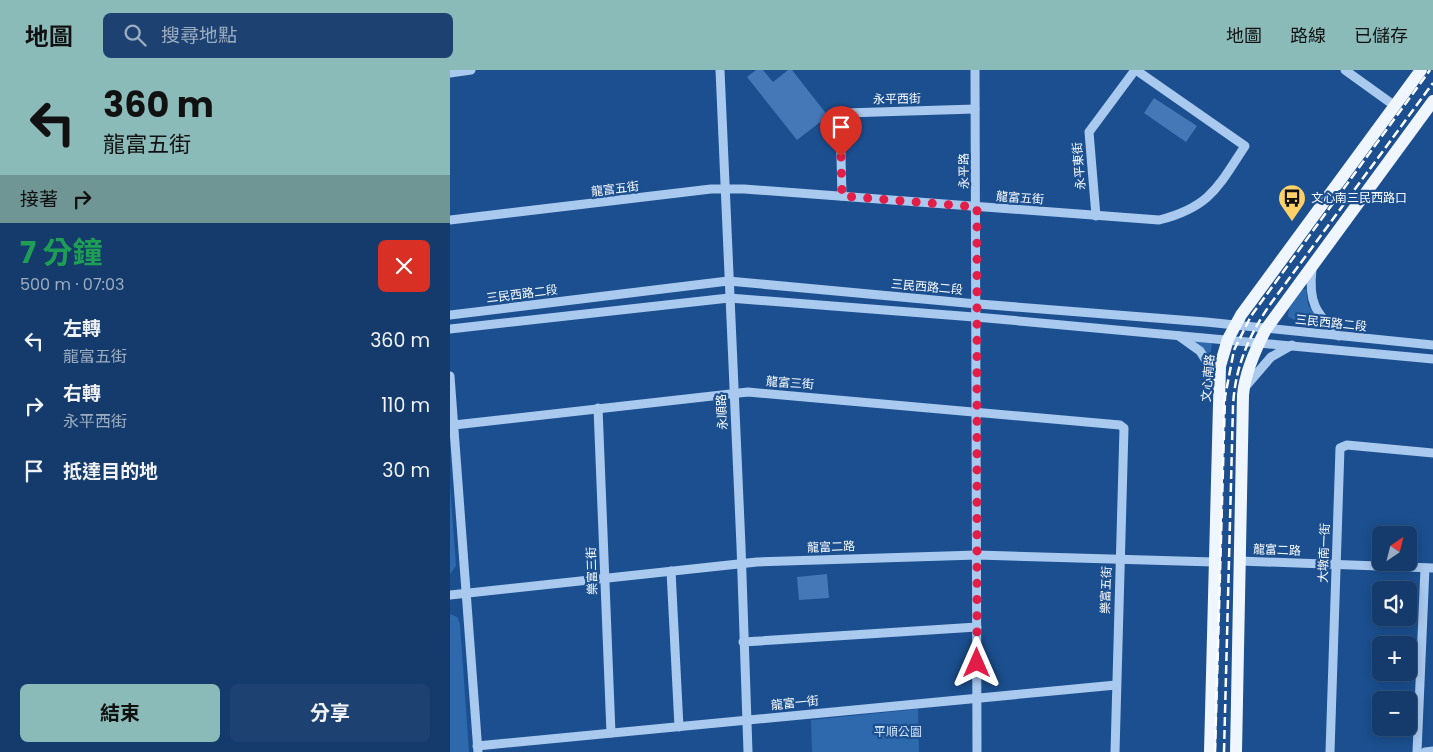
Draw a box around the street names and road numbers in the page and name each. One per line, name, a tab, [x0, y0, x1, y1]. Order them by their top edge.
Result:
street label: 永平西街	[873, 90, 921, 107]
street label: 永平東街	[1068, 141, 1089, 191]
street label: 永平路	[955, 153, 972, 189]
street label: 龍富五街	[590, 177, 640, 200]
street label: 龍富五街	[995, 187, 1045, 208]
street label: 三民西路二段	[890, 275, 964, 298]
street label: 三民西路二段	[485, 281, 559, 306]
street label: 三民西路二段	[1294, 310, 1368, 335]
street label: 文心南路	[1197, 353, 1218, 403]
street label: 龍富三街	[765, 372, 815, 393]
street label: 永順路	[712, 394, 731, 430]
street label: 大墩南一街	[1314, 523, 1333, 583]
street label: 龍富二路	[807, 537, 855, 556]
street label: 龍富二路	[1253, 540, 1301, 559]
street label: 樂富三街	[582, 547, 601, 595]
street label: 樂富五街	[1096, 566, 1115, 614]
street label: 龍富一街	[770, 692, 820, 713]

